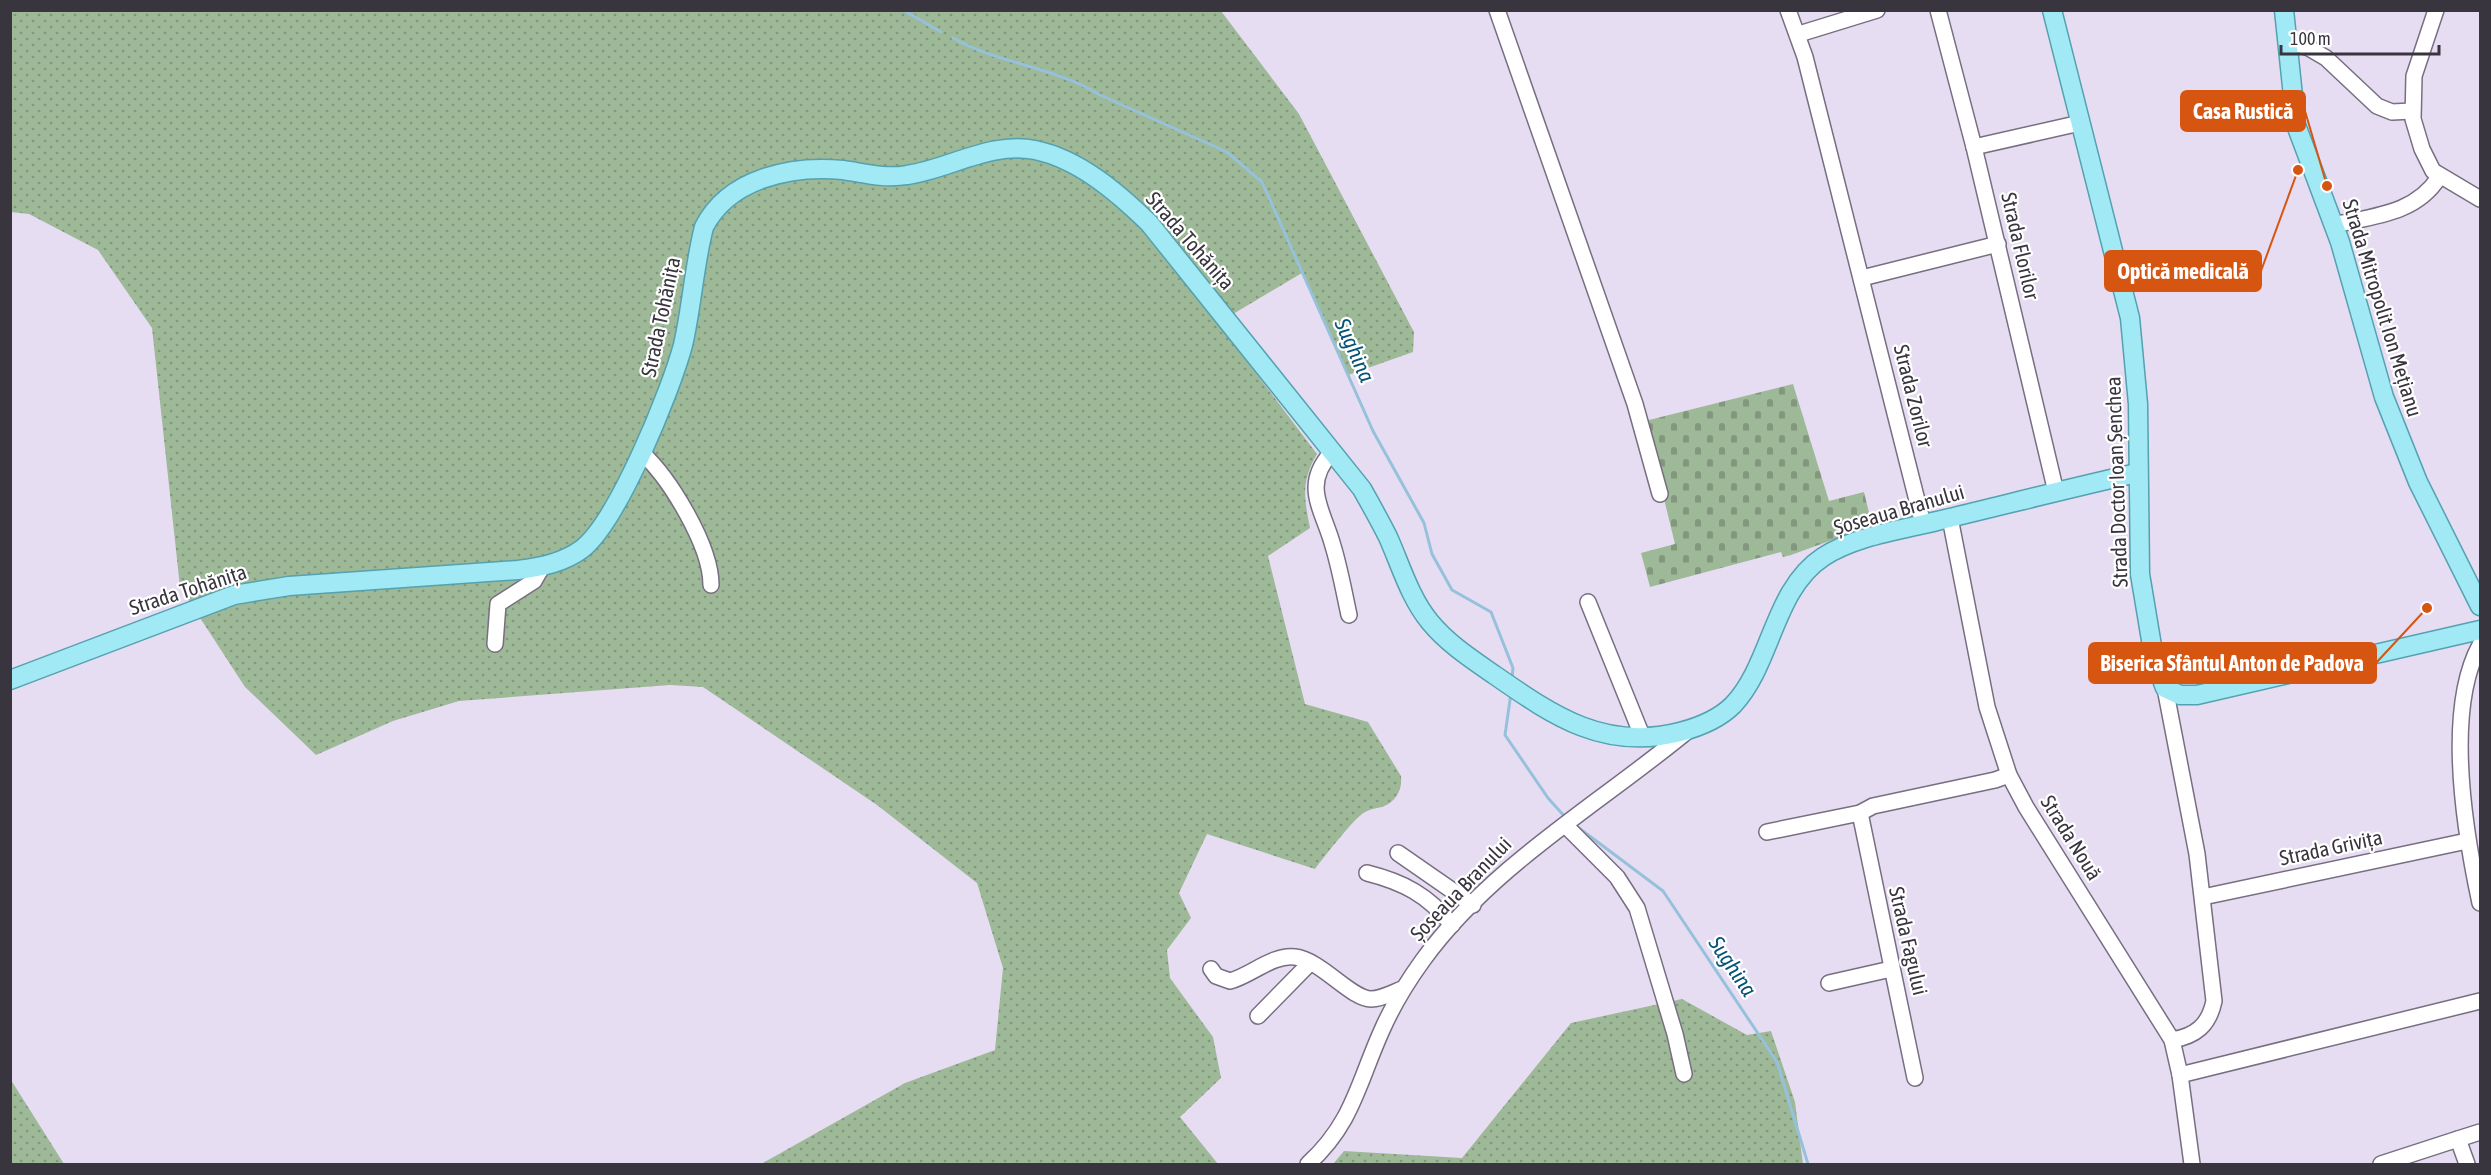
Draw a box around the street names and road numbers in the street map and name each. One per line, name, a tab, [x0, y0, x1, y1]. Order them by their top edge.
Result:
street label: Strada Tohănița	[1142, 187, 1240, 294]
street label: Strada Florilor	[1997, 190, 2045, 302]
street label: Strada Mitropolit Ion Mețianu	[2338, 196, 2427, 419]
street label: Strada Tohănița	[636, 255, 684, 379]
street label: Strada Zorilor	[1890, 342, 1938, 450]
street label: Strada Doctor Ioan Șenchea	[2100, 376, 2132, 588]
street label: Șoseaua Branului	[1831, 479, 1967, 539]
street label: Strada Tohănița	[126, 559, 249, 619]
street label: Strada Nouă	[2036, 791, 2107, 884]
street label: Strada Grivița	[2277, 824, 2384, 870]
street label: Șoseaua Branului	[1405, 832, 1516, 945]
street label: Strada Fagului	[1885, 884, 1933, 997]

